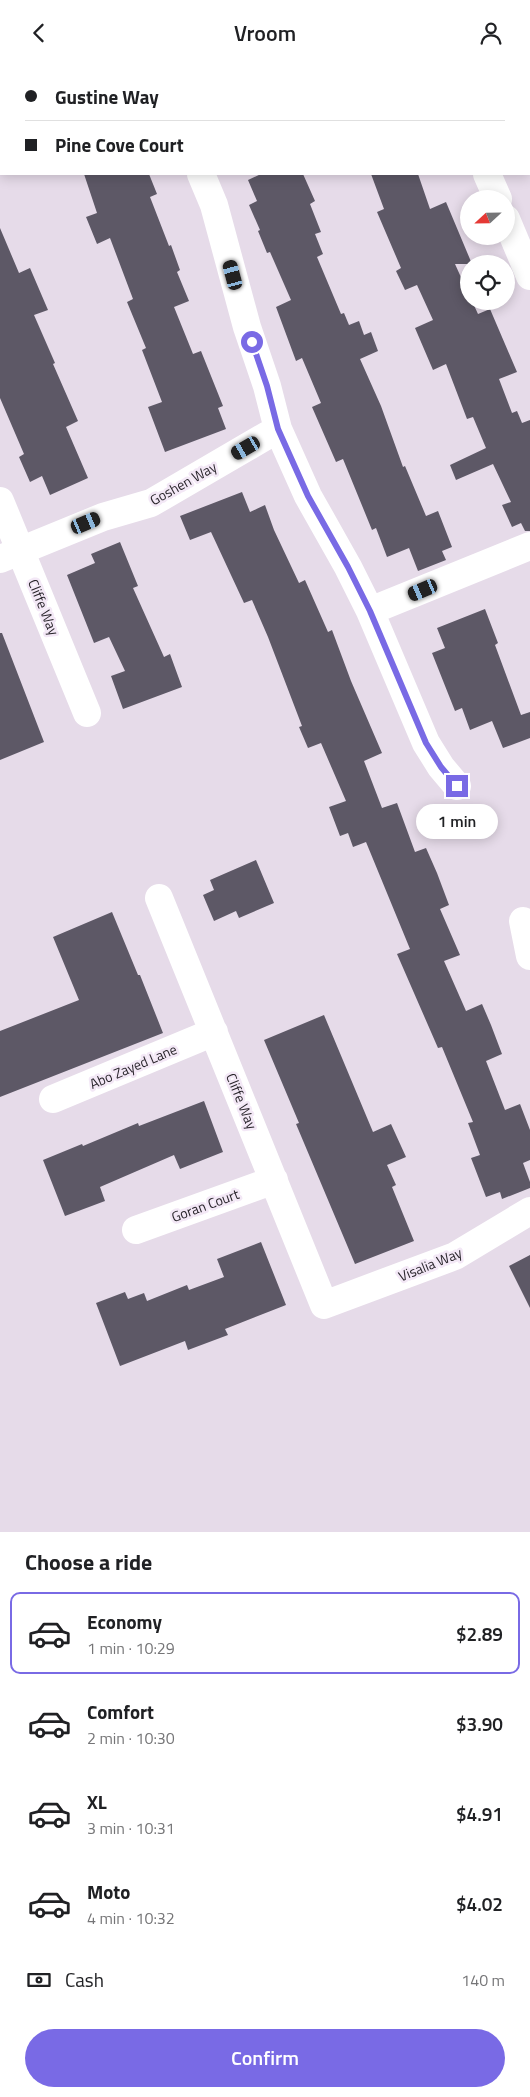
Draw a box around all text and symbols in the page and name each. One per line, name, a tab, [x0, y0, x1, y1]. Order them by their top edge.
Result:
text: Vroom	[234, 16, 296, 50]
icon: back	[25, 19, 53, 47]
icon: person	[477, 19, 505, 47]
text: Gustine Way	[55, 82, 159, 111]
text: Pine Cove Court	[55, 130, 184, 159]
north arrow	[460, 190, 515, 245]
map controls	[460, 190, 515, 310]
button: locate	[460, 255, 515, 310]
car	[221, 259, 244, 291]
route start	[241, 331, 263, 353]
car	[229, 434, 262, 462]
street label: Goshen Way	[146, 456, 220, 510]
car	[69, 510, 102, 536]
street label: Cliffe Way	[23, 576, 65, 639]
car	[406, 577, 439, 603]
route end	[446, 775, 468, 797]
callout: 1 min	[416, 803, 498, 839]
text: 1 min	[438, 809, 476, 833]
street label: Abo Zayed Lane	[86, 1038, 180, 1094]
street label: Cliffe Way	[221, 1070, 263, 1133]
street label: Goran Court	[168, 1183, 242, 1227]
street label: Visalia Way	[395, 1242, 465, 1286]
text: Choose a ride	[25, 1545, 152, 1579]
text: Economy	[87, 1607, 162, 1636]
icon: car	[27, 1611, 72, 1656]
text: $2.89	[456, 1619, 503, 1648]
text: 1 min · 10:29	[87, 1636, 175, 1660]
text: Comfort	[87, 1697, 154, 1726]
icon: car	[27, 1701, 72, 1746]
text: $3.90	[456, 1709, 503, 1738]
text: 2 min · 10:30	[87, 1726, 175, 1750]
text: XL	[87, 1787, 107, 1816]
icon: car	[27, 1791, 72, 1836]
text: $4.91	[456, 1799, 503, 1828]
text: 3 min · 10:31	[87, 1816, 175, 1840]
text: Moto	[87, 1877, 130, 1906]
icon: car	[27, 1881, 72, 1926]
text: $4.02	[456, 1889, 503, 1918]
text: 4 min · 10:32	[87, 1906, 175, 1930]
text: Cash	[65, 1965, 104, 1994]
icon: cash	[25, 1966, 53, 1994]
text: 140 m	[461, 1968, 505, 1992]
button: Confirm	[25, 2029, 505, 2087]

